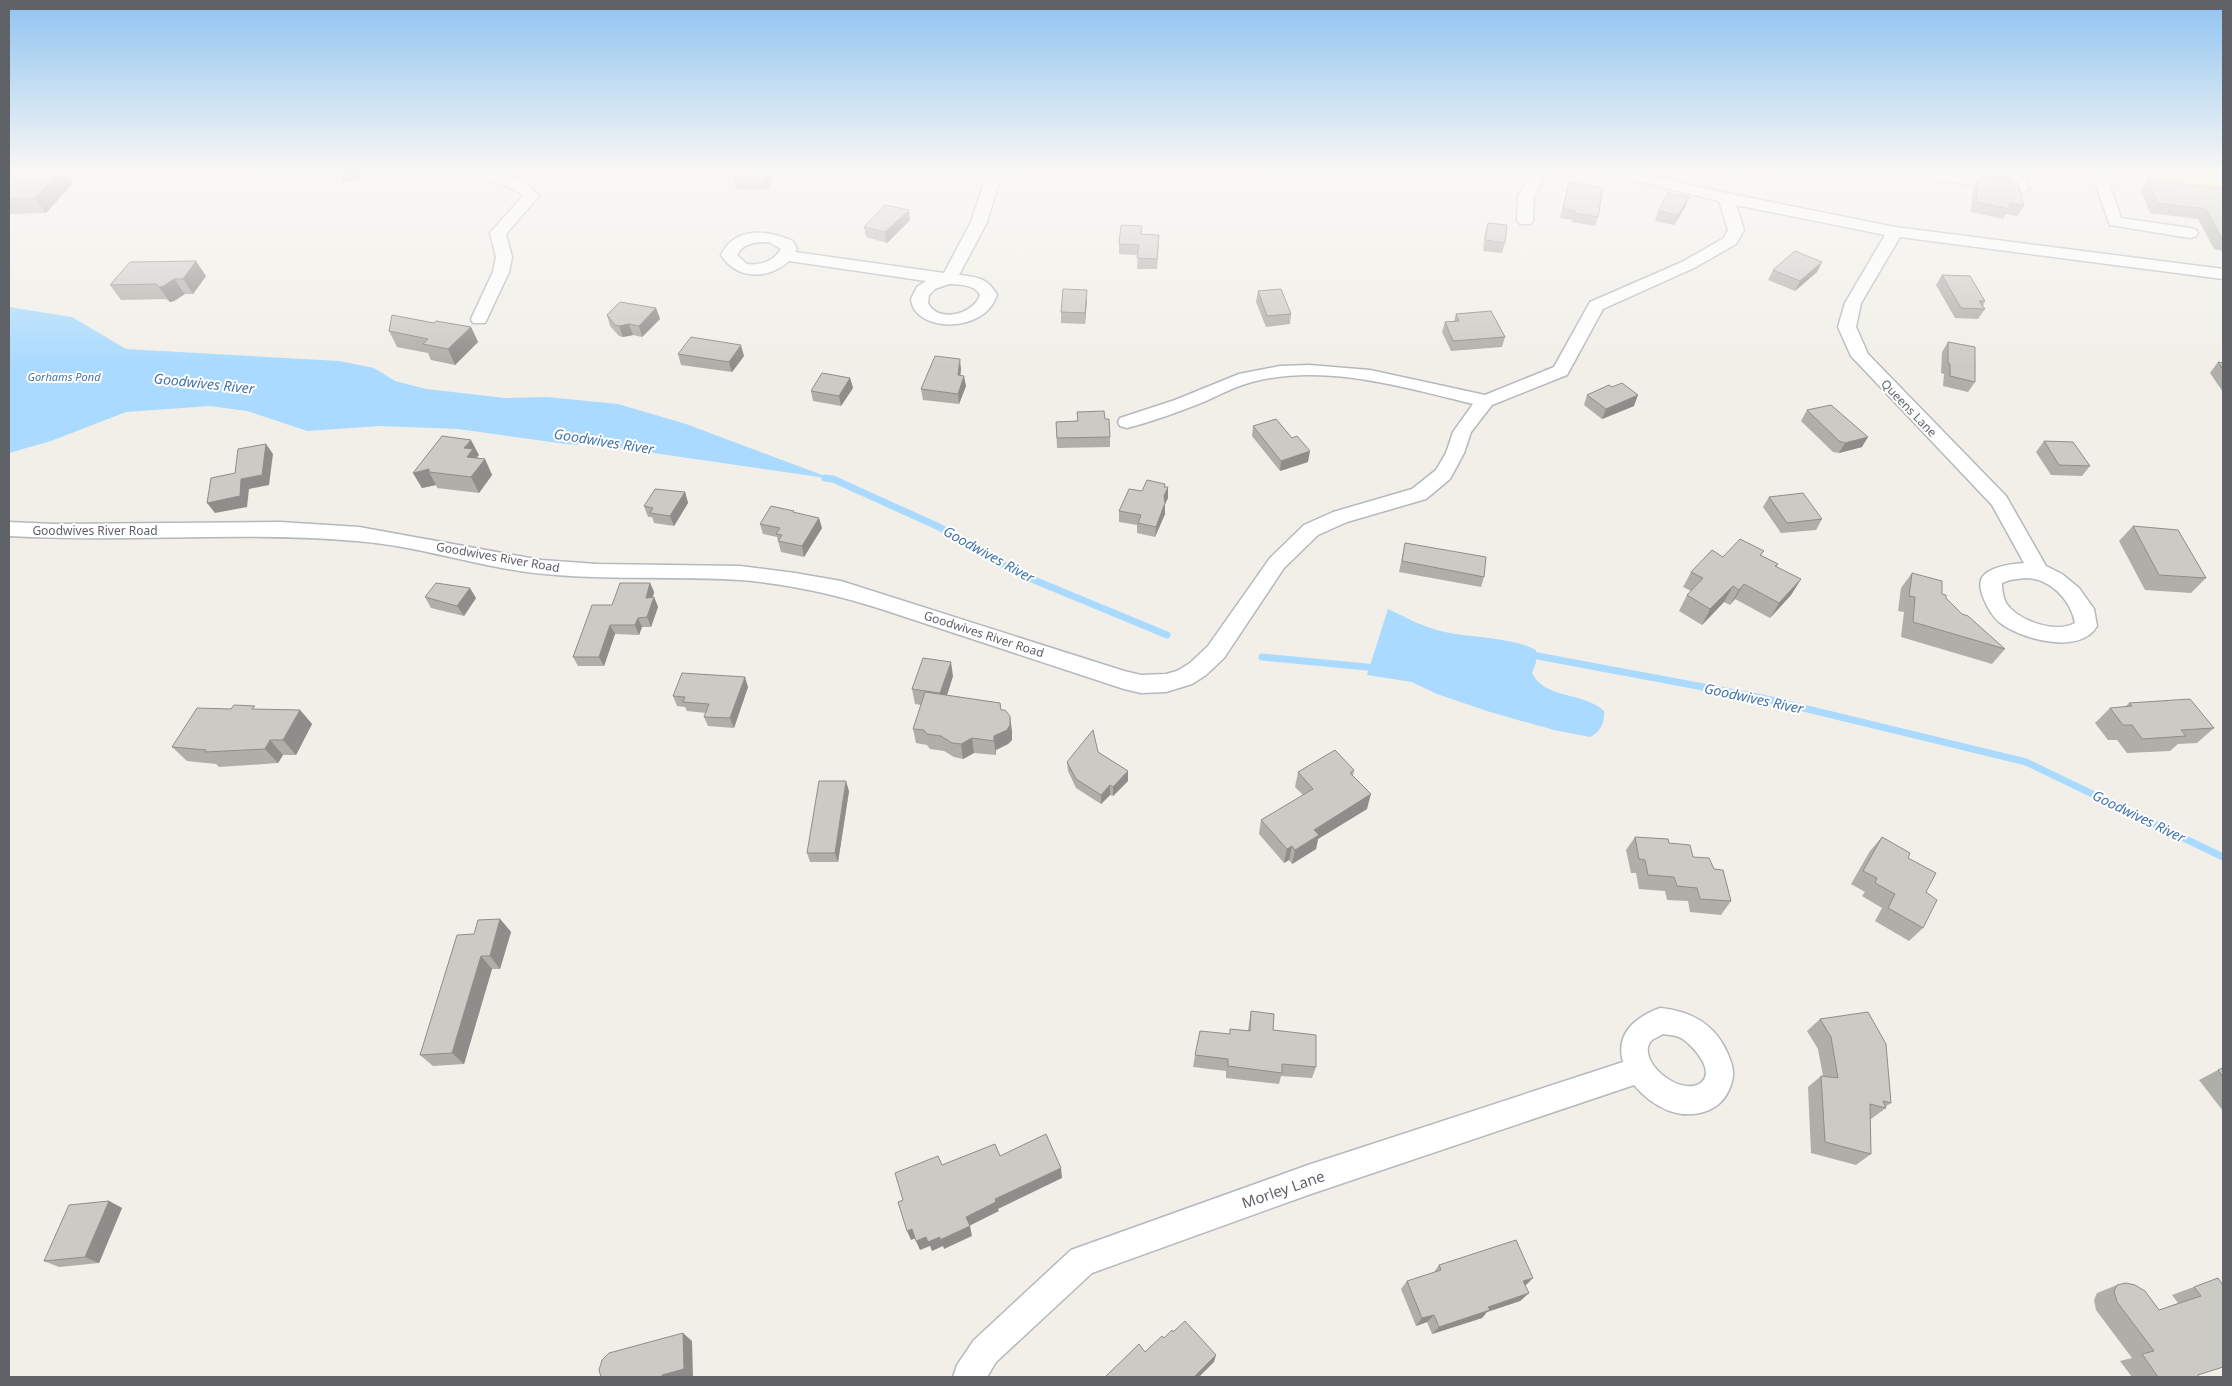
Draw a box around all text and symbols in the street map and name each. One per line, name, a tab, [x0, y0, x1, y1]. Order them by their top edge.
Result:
water label: Goodwives River	[153, 368, 256, 398]
water label: Gorhams Pond	[27, 369, 101, 384]
street label: Queens Lane	[1877, 376, 1941, 441]
water label: Goodwives River	[553, 424, 656, 458]
water label: Goodwives River	[940, 521, 1038, 587]
street label: Goodwives River Road	[32, 522, 158, 539]
street label: Goodwives River Road	[435, 538, 561, 576]
street label: Goodwives River Road	[922, 607, 1046, 661]
water label: Goodwives River	[1703, 678, 1806, 718]
water label: Goodwives River	[2089, 785, 2189, 847]
street label: Morley Lane	[1239, 1165, 1327, 1213]

